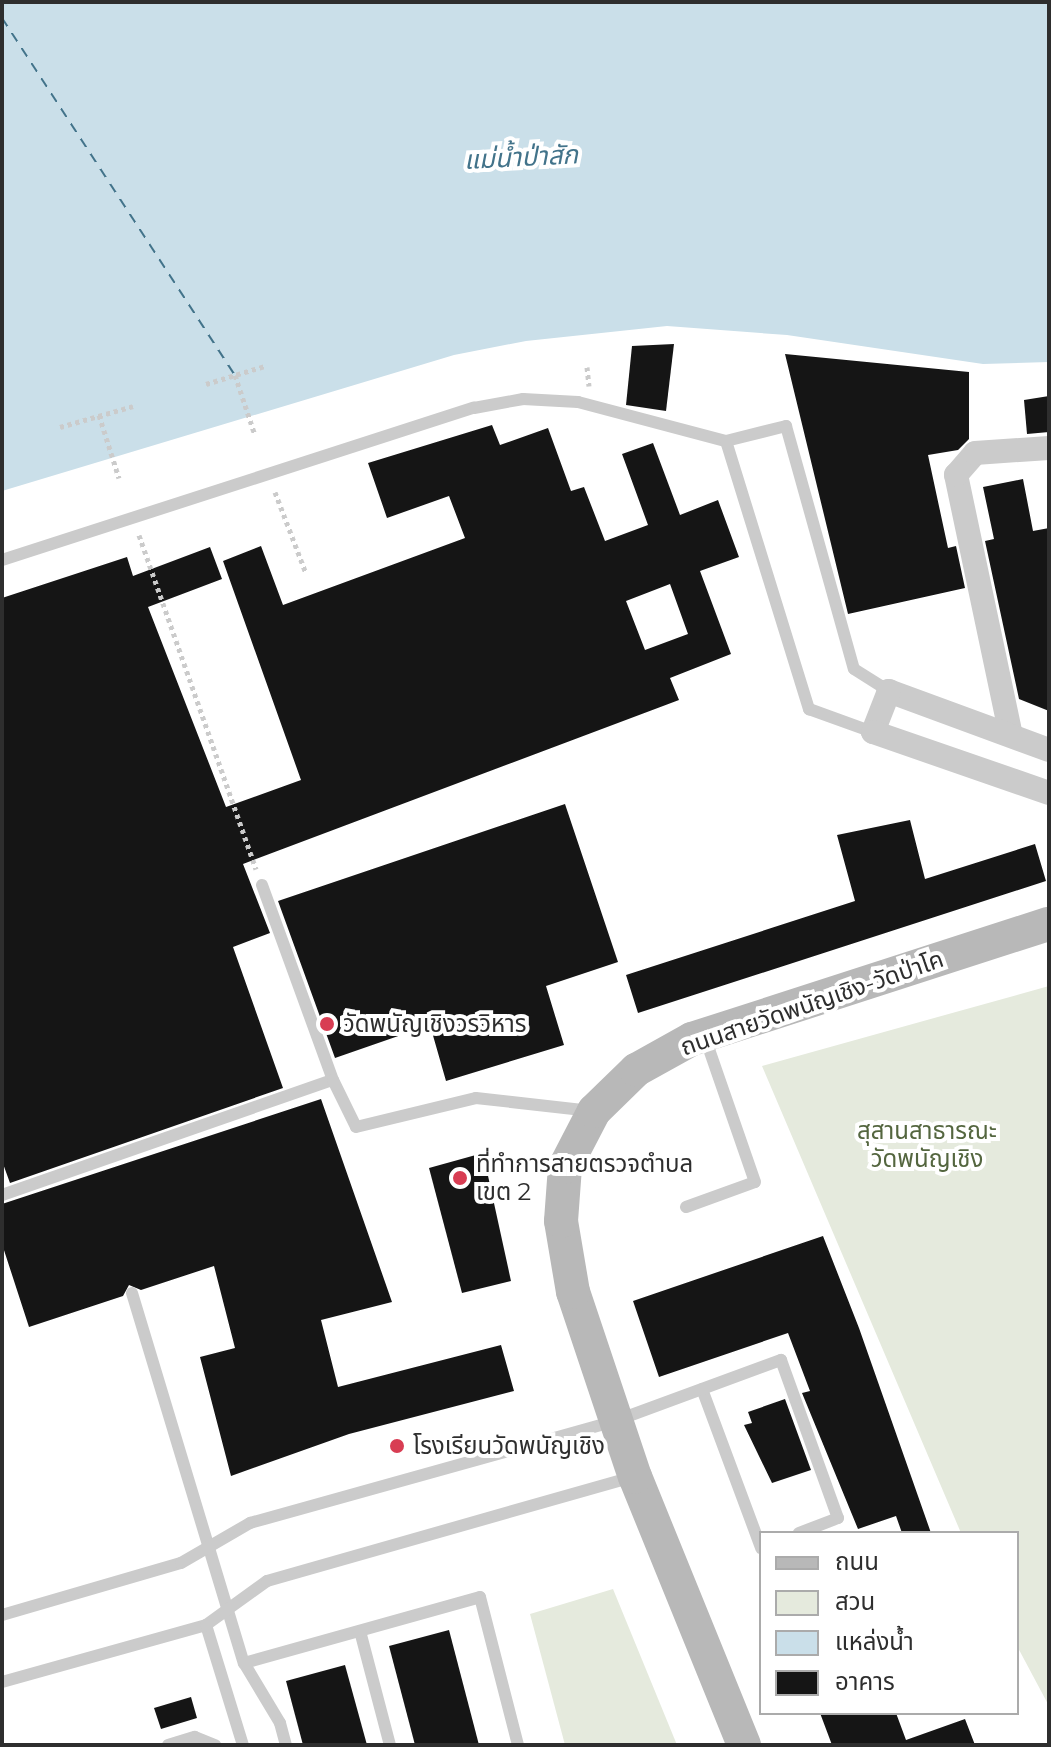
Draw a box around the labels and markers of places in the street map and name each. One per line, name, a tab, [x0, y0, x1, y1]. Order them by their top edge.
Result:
place label: วัดพนัญเชิงวรวิหาร	[343, 1010, 527, 1038]
marker: วัดพนัญเชิงวรวิหาร	[318, 1015, 336, 1033]
place label: ที่ทำการสายตรวจตำบล เขต 2	[476, 1150, 693, 1206]
marker: ที่ทำการสายตรวจตำบล เขต 2	[451, 1169, 469, 1187]
place label: โรงเรียนวัดพนัญเชิง	[413, 1432, 605, 1460]
marker: โรงเรียนวัดพนัญเชิง	[388, 1437, 406, 1455]

